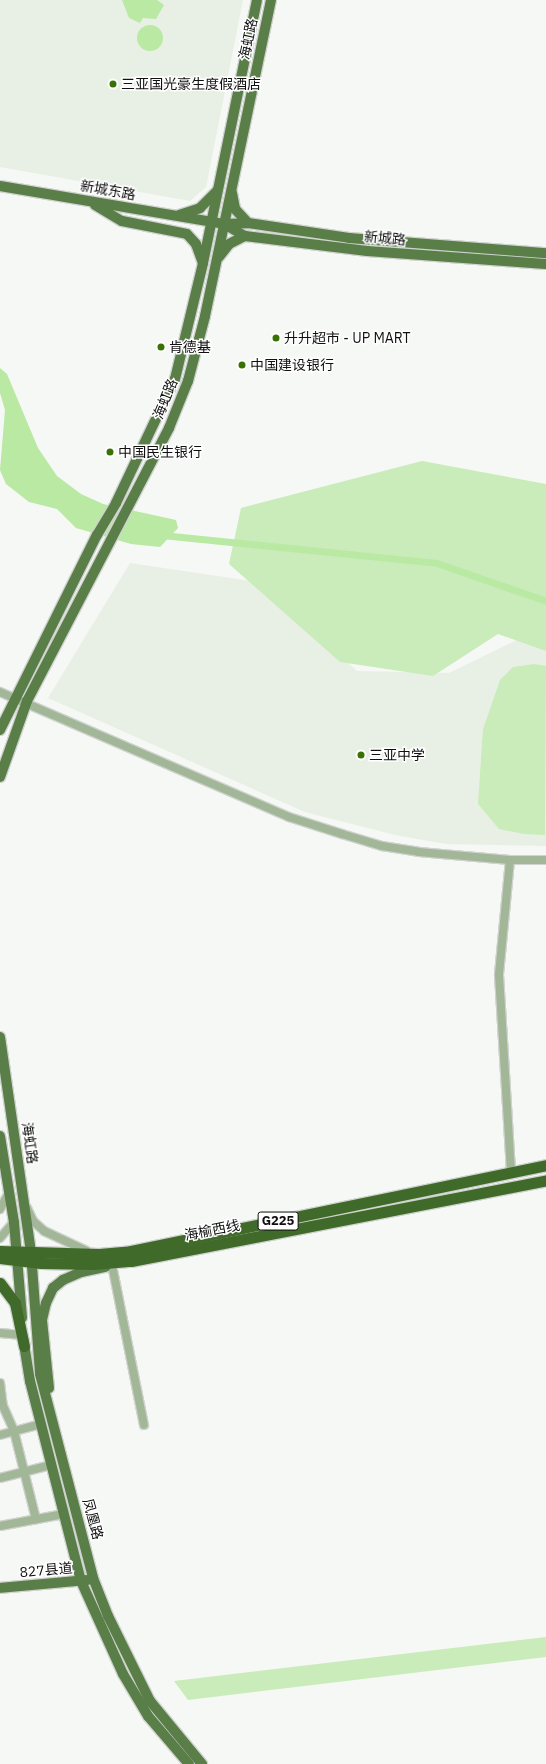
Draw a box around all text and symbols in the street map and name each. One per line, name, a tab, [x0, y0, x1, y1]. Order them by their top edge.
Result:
street label: 海虹路	[235, 17, 261, 61]
place label: 三亚国光豪生度假酒店	[121, 76, 261, 92]
marker: 三亚国光豪生度假酒店	[108, 79, 118, 89]
street label: 新城东路	[79, 177, 137, 203]
street label: 新城路	[363, 228, 407, 248]
place label: 升升超市 - UP MART	[284, 330, 410, 346]
marker: 升升超市 - UP MART	[271, 333, 281, 343]
place label: 肯德基	[169, 339, 211, 355]
marker: 肯德基	[156, 342, 166, 352]
place label: 中国建设银行	[250, 357, 334, 373]
marker: 中国建设银行	[237, 360, 247, 370]
street label: 海虹路	[149, 376, 181, 422]
place label: 中国民生银行	[118, 444, 202, 460]
marker: 中国民生银行	[105, 447, 115, 457]
place label: 三亚中学	[369, 747, 425, 763]
marker: 三亚中学	[356, 750, 366, 760]
street label: 海虹路	[19, 1121, 41, 1165]
road number: G225	[257, 1210, 299, 1232]
street label: 海榆西线	[183, 1216, 241, 1244]
street label: 凤凰路	[79, 1497, 107, 1541]
street label: 827县道	[19, 1559, 73, 1581]

